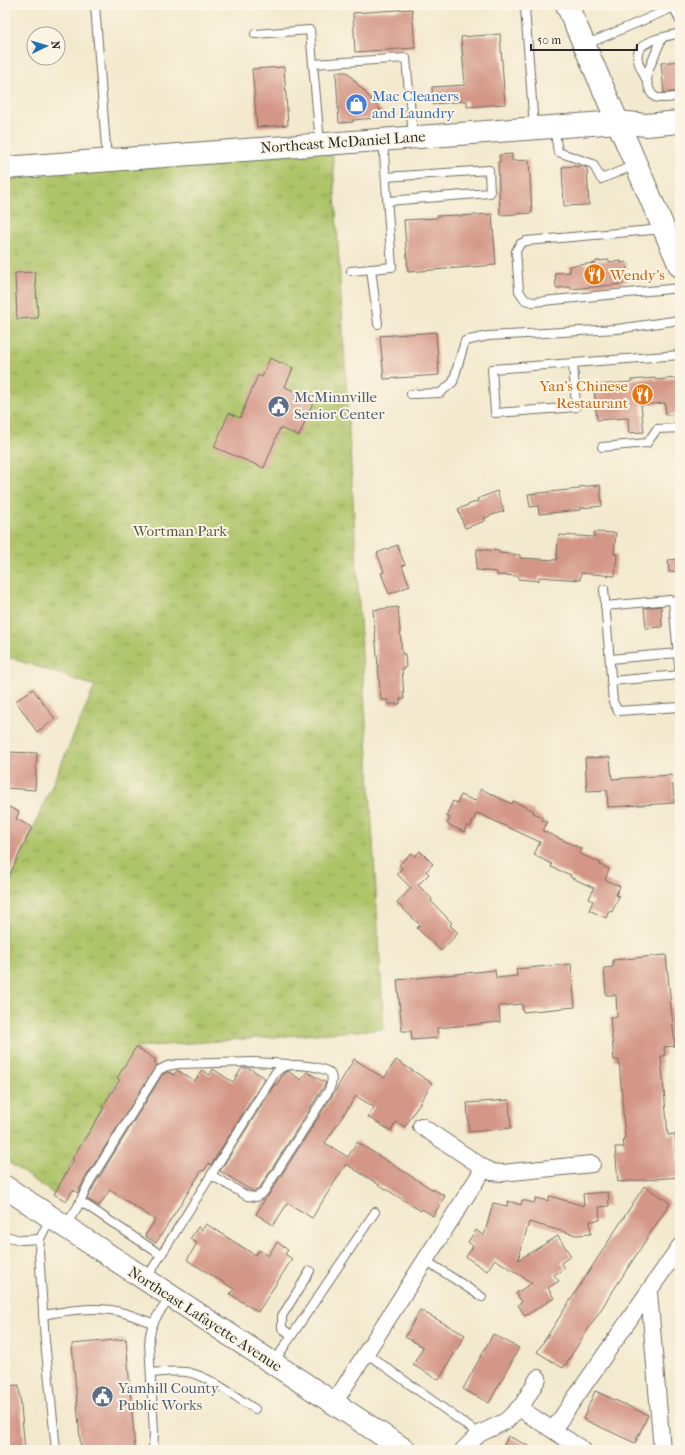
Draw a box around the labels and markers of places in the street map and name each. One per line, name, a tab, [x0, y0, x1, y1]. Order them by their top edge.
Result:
place label: Mac Cleaners and Laundry	[372, 87, 459, 122]
shop icon: Mac Cleaners and Laundry	[344, 92, 370, 118]
restaurant icon: Wendy's	[582, 262, 608, 288]
place label: Wendy's	[609, 266, 665, 284]
place label: Yan's Chinese Restaurant	[539, 377, 629, 412]
restaurant icon: Yan's Chinese Restaurant	[630, 382, 656, 408]
place label: McMinnville Senior Center	[294, 388, 385, 423]
public building icon: McMinnville Senior Center	[265, 393, 291, 419]
place label: Yamhill County Public Works	[117, 1379, 220, 1414]
public building icon: Yamhill County Public Works	[90, 1384, 116, 1410]

